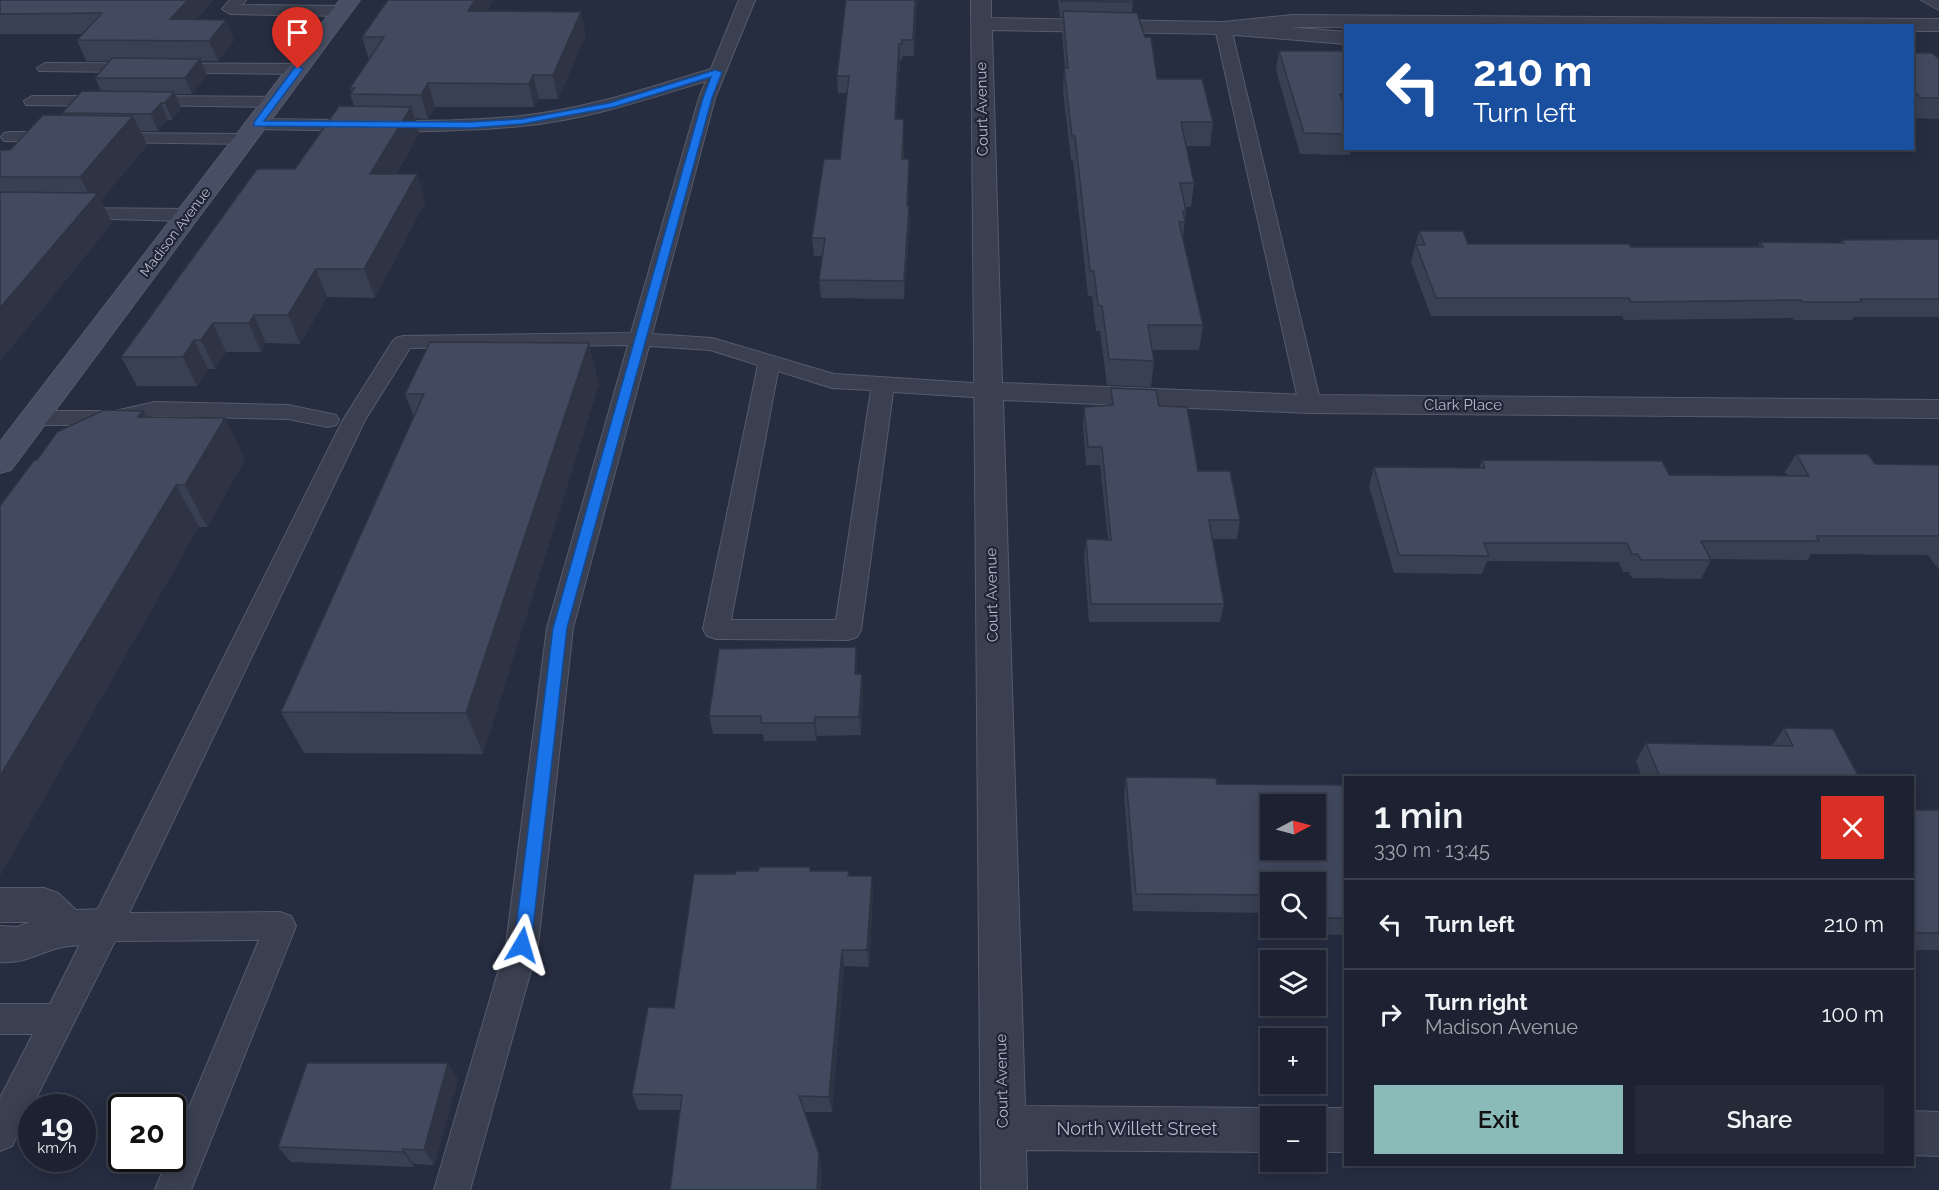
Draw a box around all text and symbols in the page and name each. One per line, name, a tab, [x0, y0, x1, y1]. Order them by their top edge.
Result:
pin	[272, 7, 323, 69]
icon: arrive	[281, 16, 314, 49]
text: 210 m	[1473, 47, 1592, 96]
icon: left	[1374, 48, 1452, 126]
street label: Court Avenue	[972, 61, 992, 156]
text: Turn left	[1473, 97, 1576, 128]
street label: Madison Avenue	[136, 184, 214, 280]
street label: Clark Place	[1424, 396, 1502, 414]
street label: Court Avenue	[982, 547, 1002, 642]
north arrow	[1260, 794, 1326, 860]
map controls	[1260, 794, 1326, 1172]
text: 1 min	[1374, 794, 1463, 836]
button: close	[1821, 796, 1884, 859]
text: 330 m · 13:45	[1374, 838, 1490, 862]
button: search	[1260, 872, 1326, 938]
icon: left	[1374, 908, 1407, 941]
text: Turn left	[1425, 911, 1515, 937]
text: 210 m	[1824, 911, 1884, 937]
position arrow	[490, 913, 554, 977]
button: layers	[1260, 950, 1326, 1016]
text: Turn right	[1425, 989, 1528, 1015]
icon: right	[1374, 998, 1407, 1031]
text: 100 m	[1822, 1001, 1884, 1027]
text: Madison Avenue	[1425, 1015, 1578, 1039]
button: +	[1260, 1028, 1326, 1094]
street label: Court Avenue	[992, 1033, 1012, 1128]
button: Exit	[1374, 1085, 1623, 1154]
button: Share	[1635, 1085, 1884, 1154]
speed limit sign: 20	[108, 1094, 186, 1172]
button: −	[1260, 1106, 1326, 1172]
text: 19	[41, 1108, 73, 1143]
street label: North Willett Street	[1057, 1118, 1217, 1139]
text: km/h	[37, 1139, 77, 1157]

